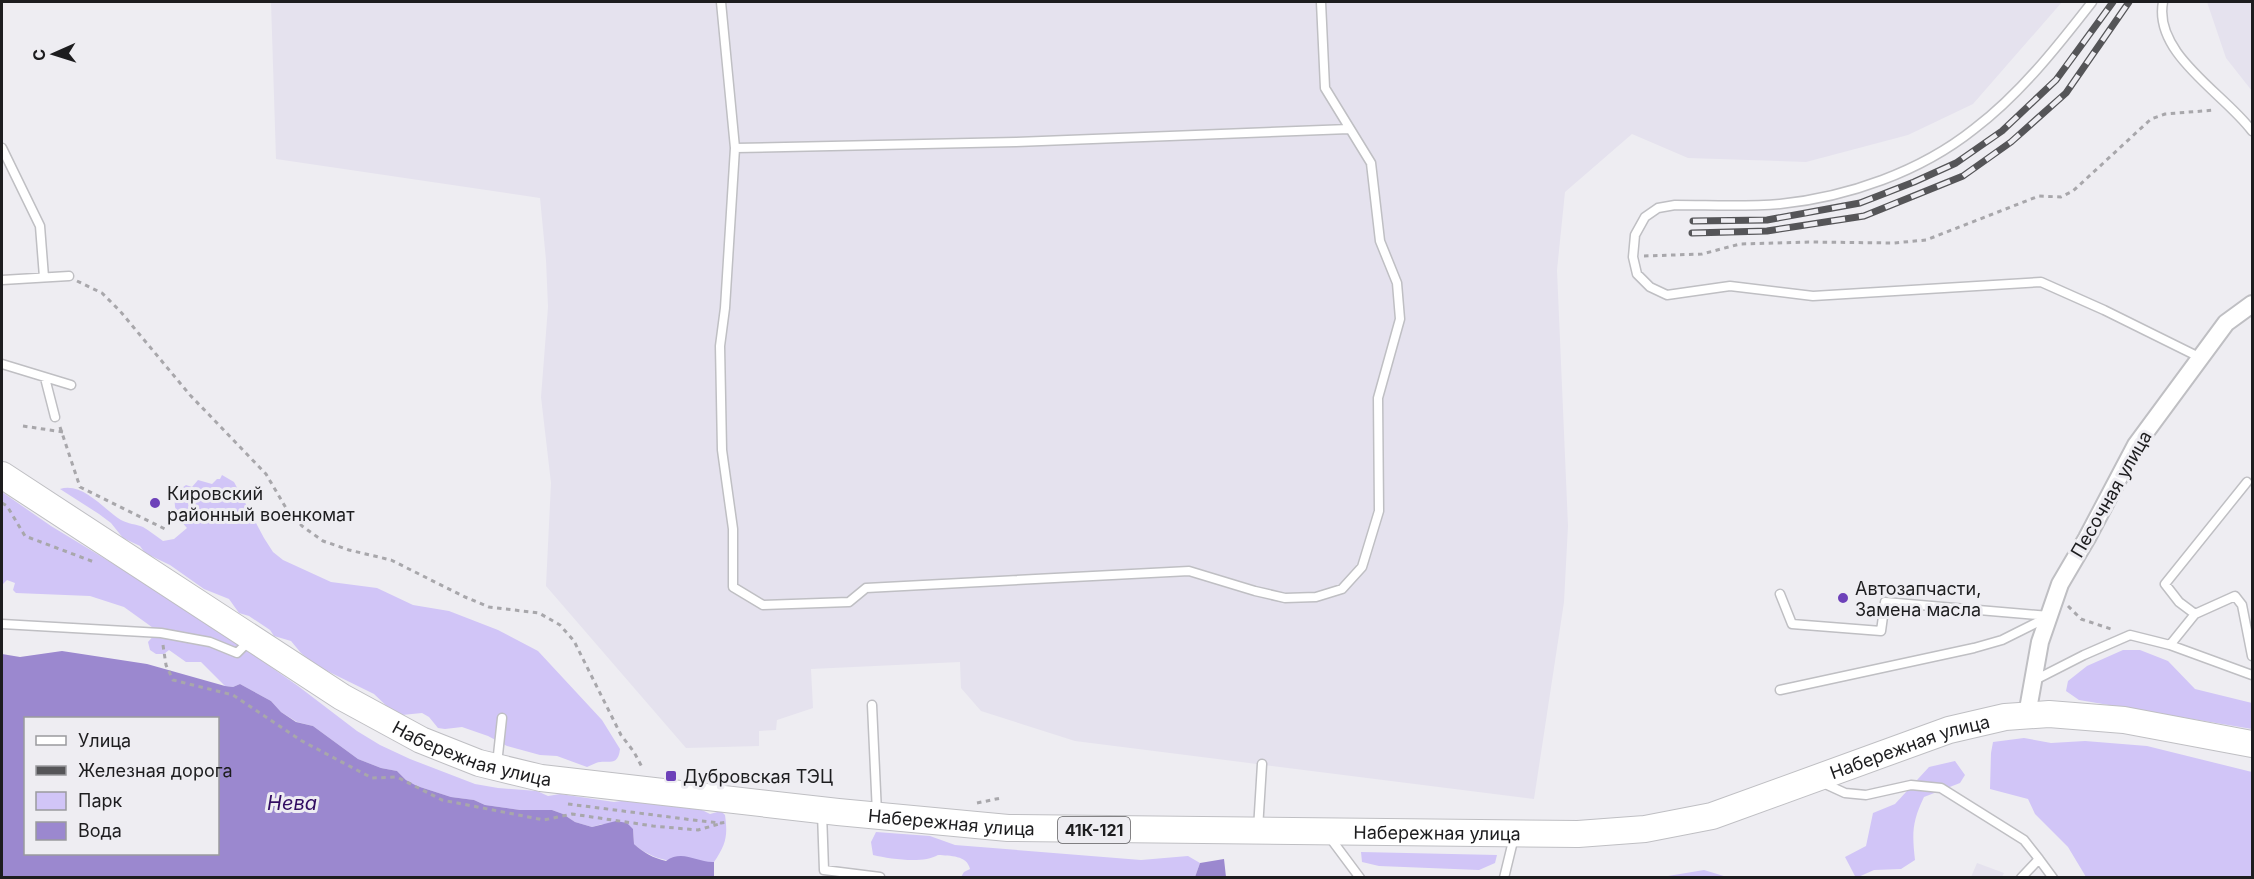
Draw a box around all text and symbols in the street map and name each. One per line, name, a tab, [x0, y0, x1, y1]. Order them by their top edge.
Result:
north arrow	[24, 24, 84, 84]
text: С	[29, 48, 49, 61]
street label: Песочная улица	[2066, 427, 2156, 561]
place label: Кировский районный военкомат	[167, 483, 355, 525]
marker: Кировский районный военкомат	[148, 496, 162, 510]
place label: Автозапчасти, Замена масла	[1855, 578, 1981, 620]
marker: Автозапчасти, Замена масла	[1836, 591, 1850, 605]
street label: Набережная улица	[1827, 710, 1992, 783]
street label: Набережная улица	[389, 716, 553, 790]
legend	[24, 717, 219, 855]
text: Улица	[78, 730, 131, 751]
text: Железная дорога	[78, 760, 233, 781]
place label: Дубровская ТЭЦ	[683, 766, 833, 787]
marker: Дубровская ТЭЦ	[664, 769, 678, 783]
text: Парк	[78, 790, 123, 811]
water label: Нева	[267, 791, 317, 815]
street label: Набережная улица	[867, 804, 1035, 839]
road number: 41К-121	[1058, 817, 1130, 843]
text: Вода	[78, 820, 122, 841]
street label: Набережная улица	[1353, 821, 1521, 844]

